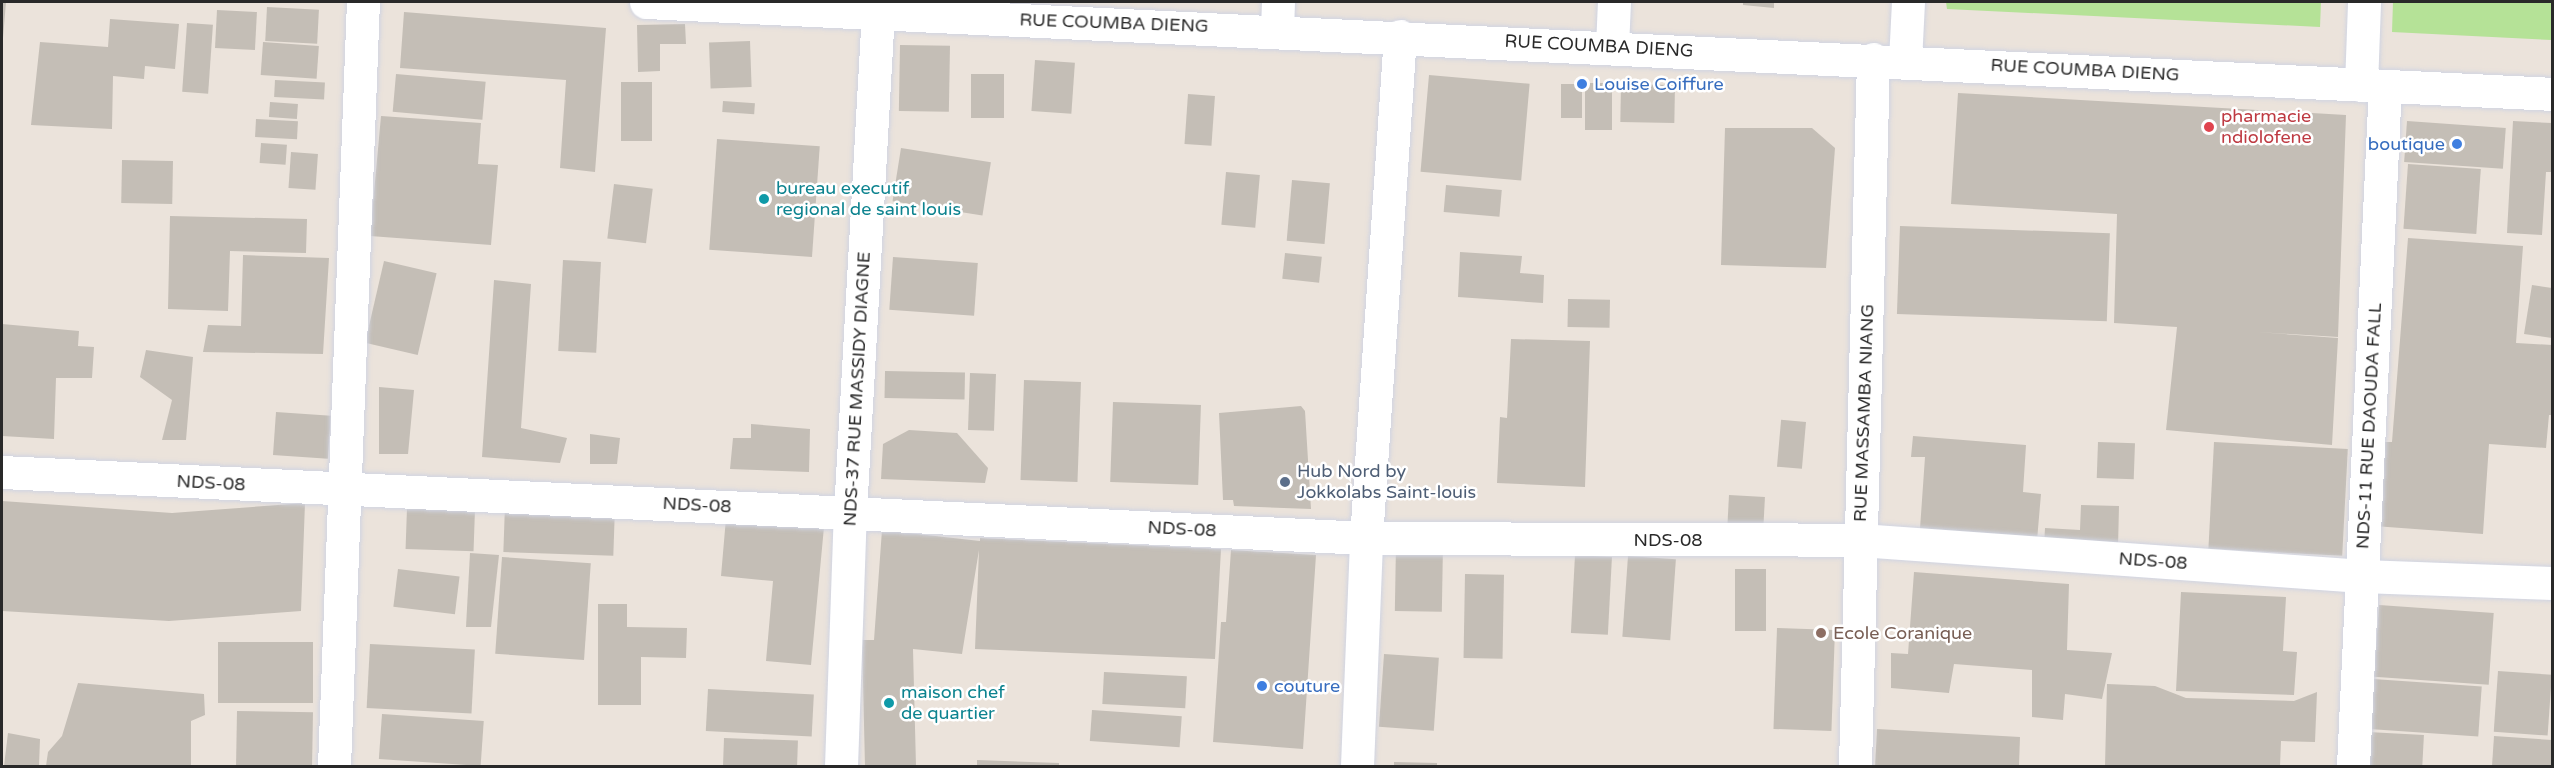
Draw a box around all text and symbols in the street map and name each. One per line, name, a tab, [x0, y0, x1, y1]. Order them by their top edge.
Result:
street label: RUE COUMBA DIENG	[1019, 9, 1209, 37]
street label: RUE COUMBA DIENG	[1504, 30, 1694, 62]
street label: RUE COUMBA DIENG	[1990, 54, 2180, 86]
place label: Louise Coiffure	[1594, 73, 1724, 95]
marker: Louise Coiffure	[1575, 77, 1589, 91]
place label: pharmacie ndiolofene	[2221, 106, 2312, 148]
marker: pharmacie ndiolofene	[2202, 120, 2216, 134]
place label: boutique	[2368, 133, 2445, 155]
marker: boutique	[2450, 137, 2464, 151]
place label: bureau executif regional de saint louis	[776, 178, 961, 220]
marker: bureau executif regional de saint louis	[757, 192, 771, 206]
street label: NDS-37 RUE MASSIDY DIAGNE	[839, 251, 875, 527]
street label: NDS-11 RUE DAOUDA FALL	[2352, 302, 2386, 550]
street label: RUE MASSAMBA NIANG	[1849, 304, 1879, 522]
place label: Hub Nord by Jokkolabs Saint-louis	[1297, 461, 1476, 504]
street label: NDS-08	[176, 470, 246, 496]
marker: Hub Nord by Jokkolabs Saint-louis	[1278, 475, 1292, 489]
street label: NDS-08	[662, 492, 732, 518]
street label: NDS-08	[1147, 516, 1217, 542]
street label: NDS-08	[1633, 529, 1703, 551]
street label: NDS-08	[2118, 548, 2188, 574]
place label: Ecole Coranique	[1833, 622, 1972, 644]
marker: Ecole Coranique	[1814, 626, 1828, 640]
place label: couture	[1274, 675, 1340, 697]
marker: couture	[1255, 679, 1269, 693]
place label: maison chef de quartier	[901, 682, 1005, 724]
marker: maison chef de quartier	[882, 696, 896, 710]

